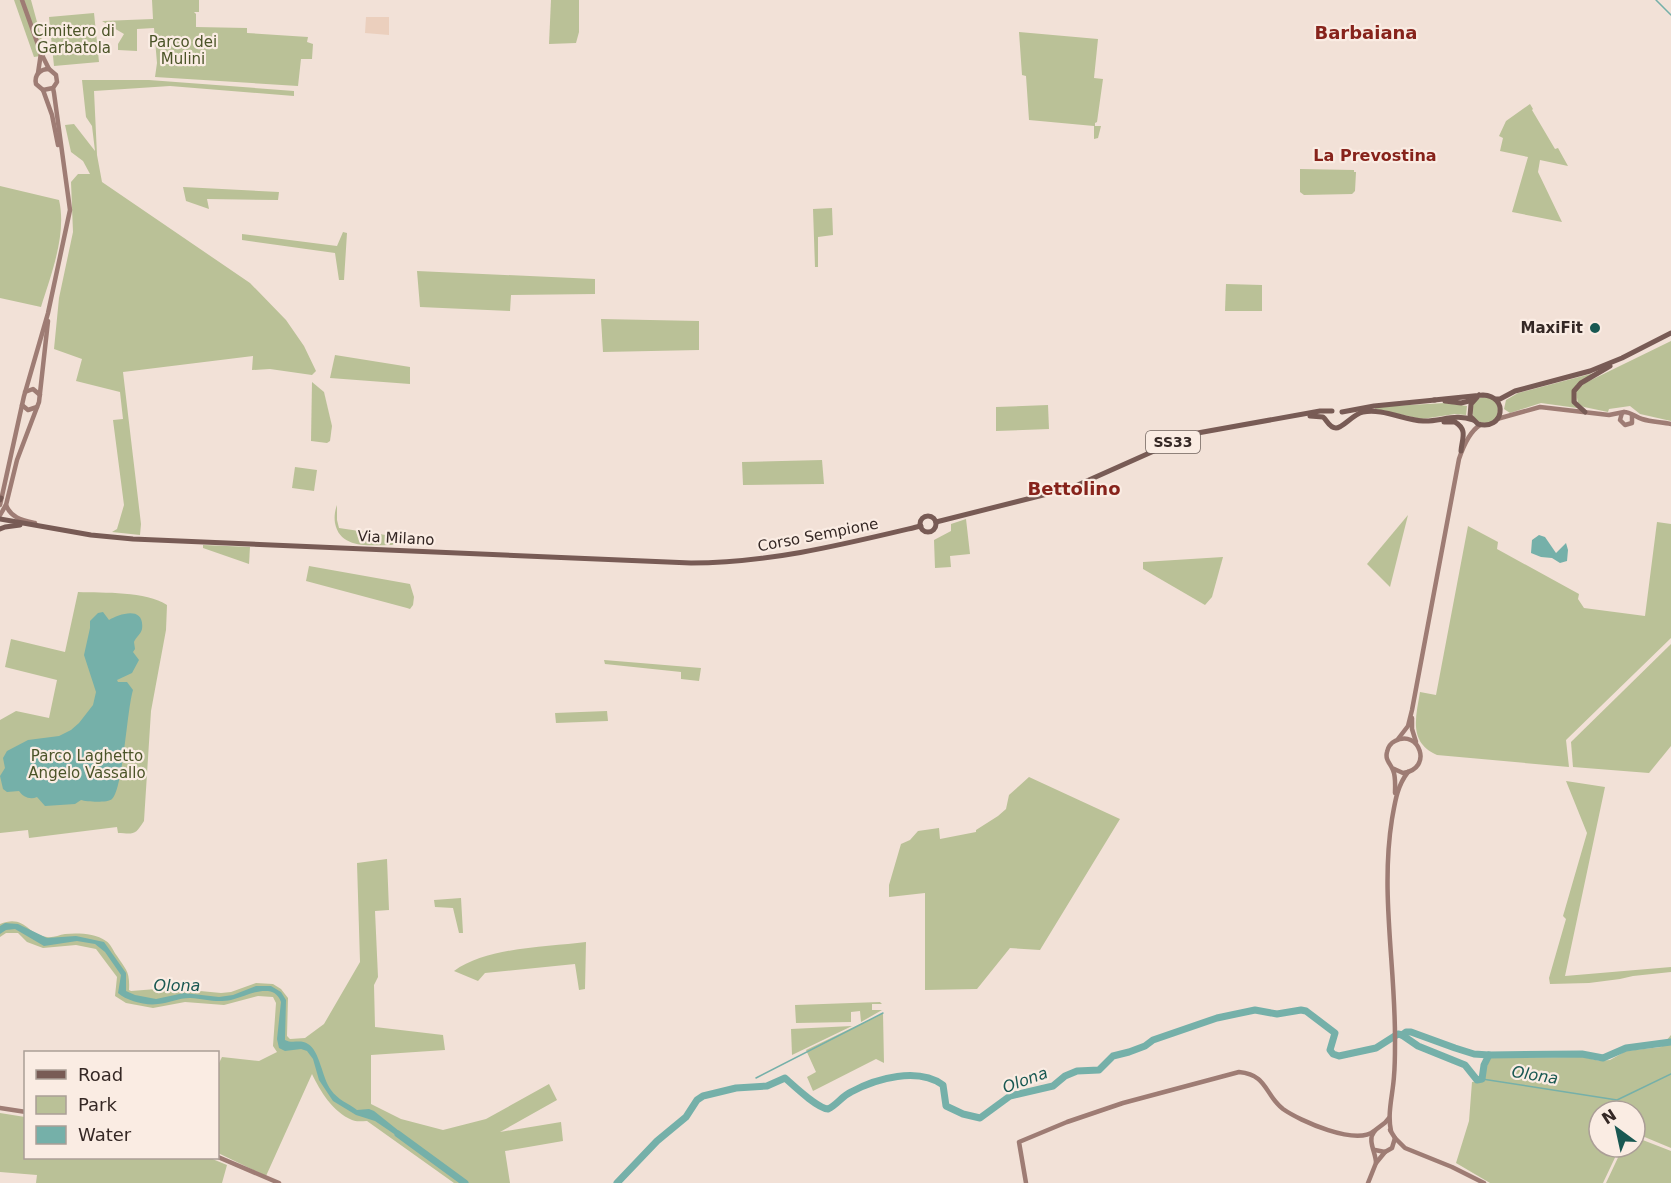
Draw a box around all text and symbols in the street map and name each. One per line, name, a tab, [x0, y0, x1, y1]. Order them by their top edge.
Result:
park label: Cimitero di Garbatola	[33, 22, 115, 57]
district label: Barbaiana	[1314, 22, 1418, 43]
park label: Parco dei Mulini	[149, 33, 217, 68]
district label: La Prevostina	[1313, 146, 1437, 165]
place label: MaxiFit	[1521, 319, 1583, 337]
marker: MaxiFit	[1588, 321, 1602, 335]
road number: SS33	[1146, 431, 1200, 453]
district label: Bettolino	[1027, 478, 1121, 499]
street label: Corso Sempione	[756, 514, 880, 556]
street label: Via Milano	[357, 527, 435, 549]
park label: Parco Laghetto Angelo Vassallo	[28, 747, 146, 782]
water label: Olona	[154, 976, 200, 995]
legend	[24, 1051, 219, 1159]
water label: Olona	[1510, 1062, 1560, 1088]
water label: Olona	[1000, 1063, 1050, 1097]
text: Road	[78, 1064, 123, 1085]
text: Park	[78, 1094, 117, 1115]
north arrow	[1587, 1099, 1647, 1159]
text: N	[1598, 1105, 1620, 1128]
text: Water	[78, 1124, 132, 1145]

